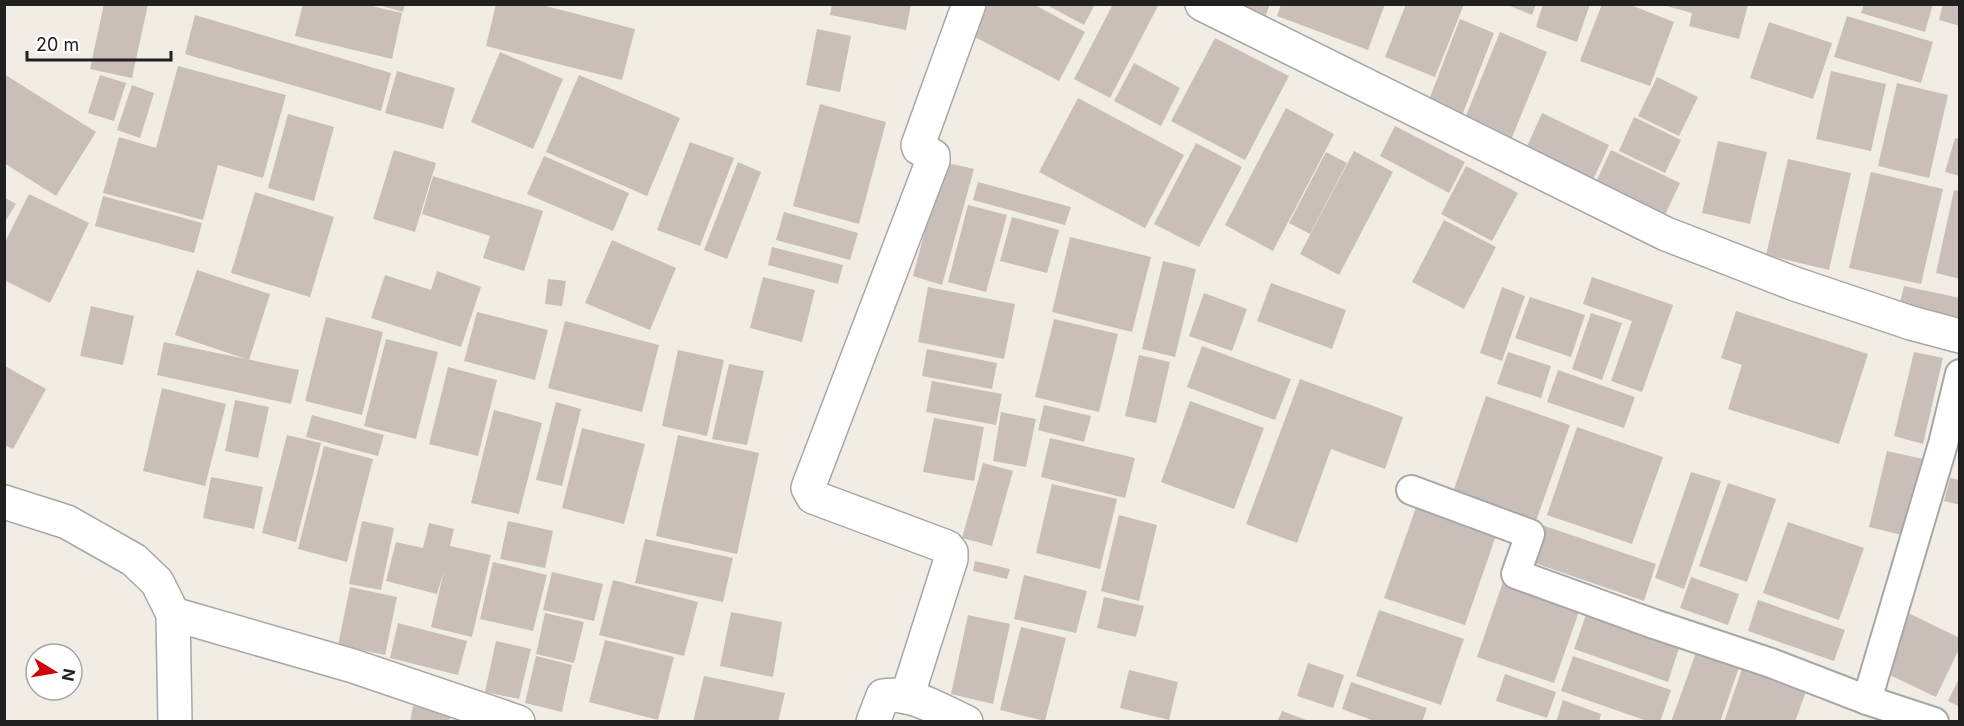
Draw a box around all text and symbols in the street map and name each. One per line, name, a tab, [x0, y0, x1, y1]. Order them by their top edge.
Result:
scale bar	[27, 24, 171, 62]
text: 20 m	[36, 34, 79, 55]
north arrow	[24, 642, 84, 702]
text: N	[58, 667, 80, 683]

